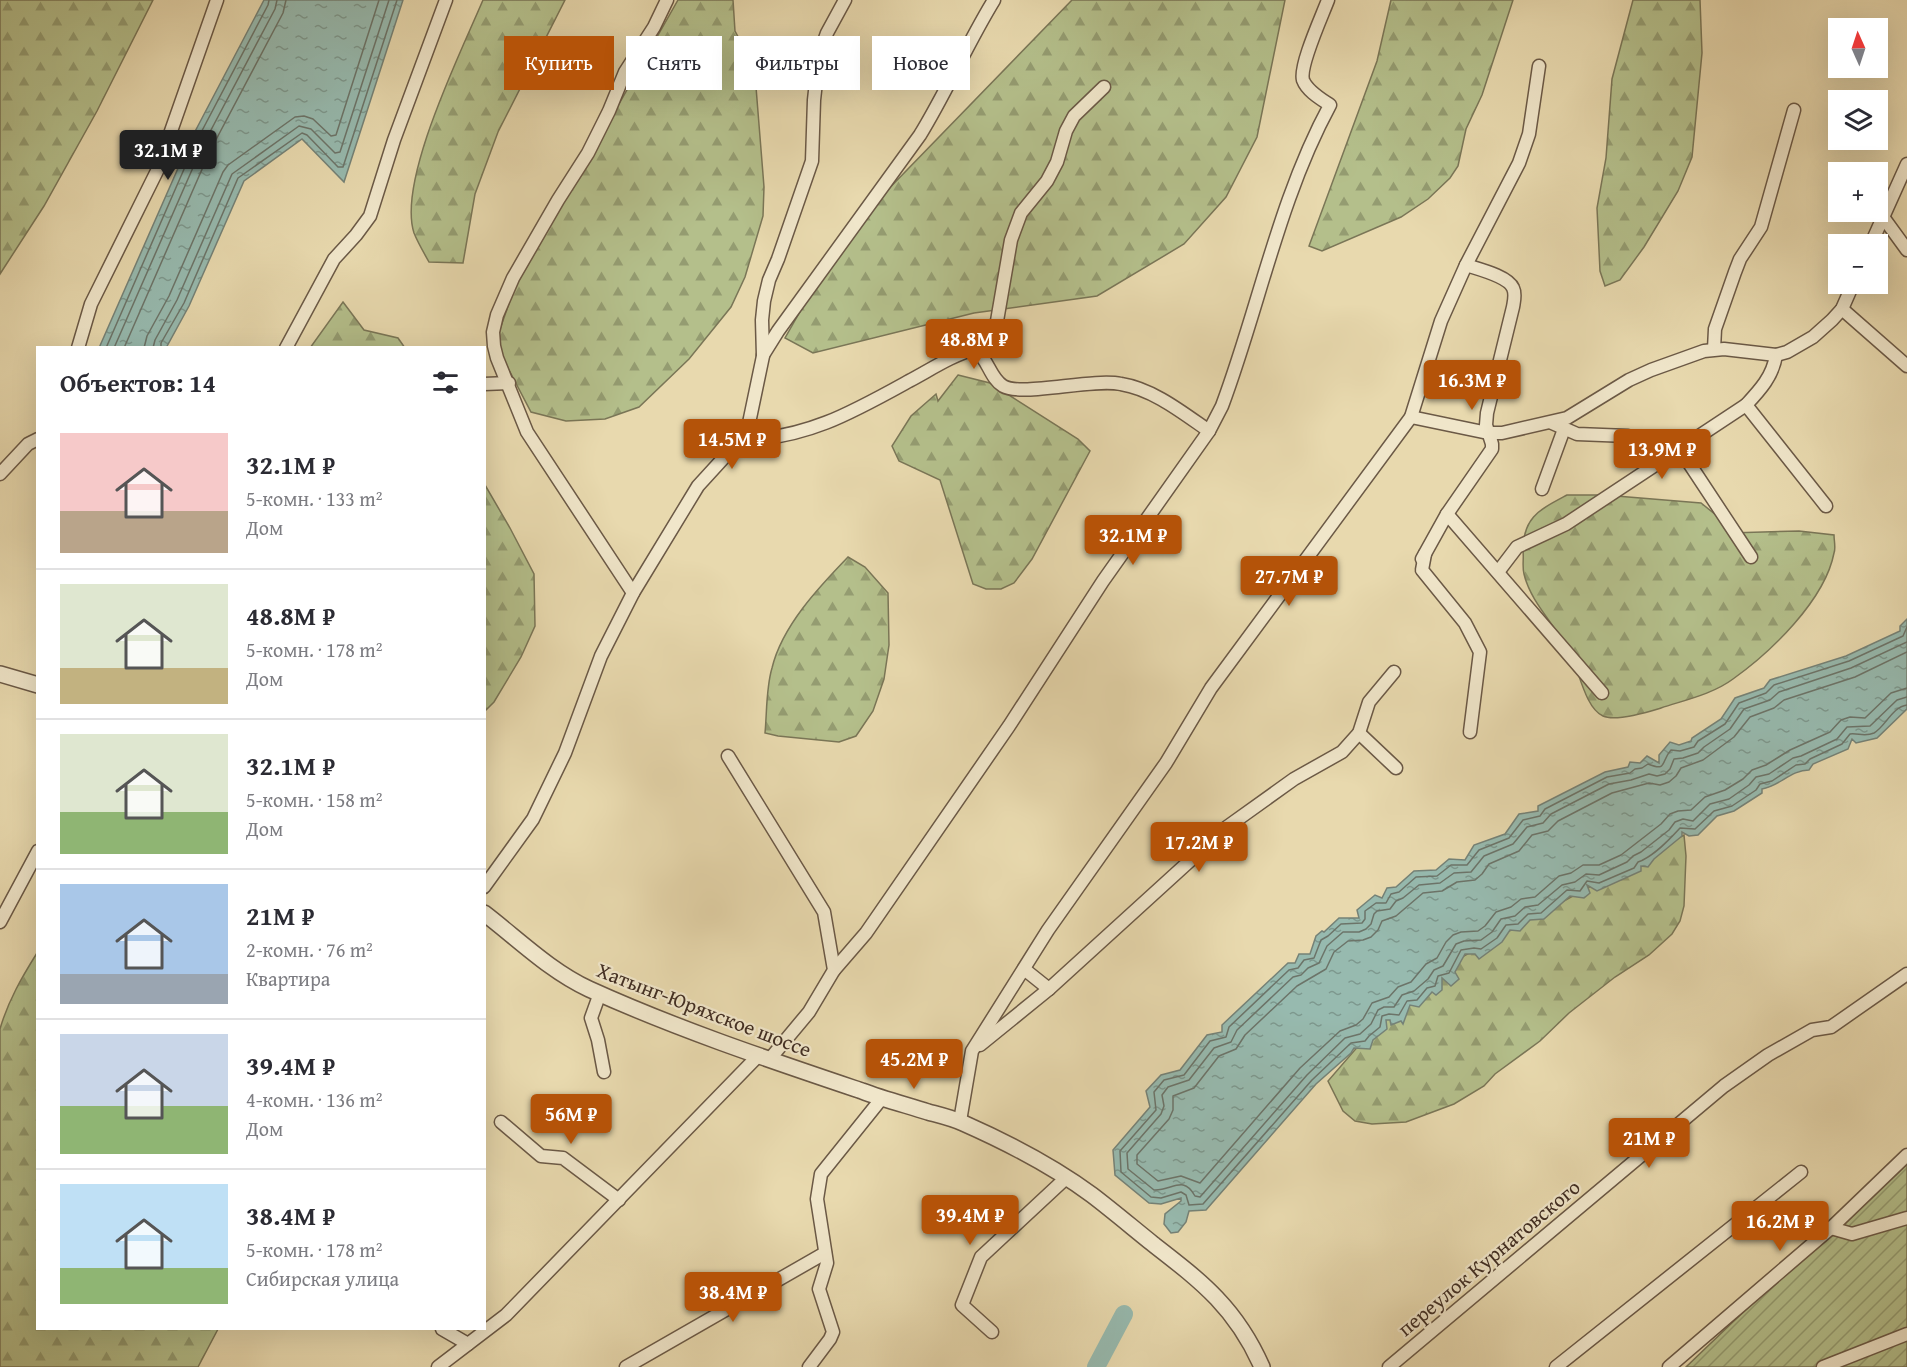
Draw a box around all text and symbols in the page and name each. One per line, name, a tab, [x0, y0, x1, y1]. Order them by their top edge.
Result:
north arrow	[1828, 18, 1888, 78]
map controls	[1828, 18, 1888, 294]
chip: Купить	[504, 36, 614, 90]
chip: Снять	[626, 36, 722, 90]
chip: Фильтры	[734, 36, 860, 90]
chip: Новое	[872, 36, 970, 90]
button: layers	[1828, 90, 1888, 150]
pin: 32.1M ₽	[113, 130, 223, 181]
text: 32.1M ₽	[134, 135, 202, 164]
button: +	[1828, 162, 1888, 222]
button: −	[1828, 234, 1888, 294]
pin: 48.8M ₽	[919, 319, 1029, 370]
text: 48.8M ₽	[940, 324, 1008, 353]
pin: 16.3M ₽	[1417, 360, 1527, 411]
text: Объектов: 14	[60, 363, 216, 402]
text: 16.3M ₽	[1438, 365, 1506, 394]
icon: filters	[429, 366, 462, 399]
pin: 14.5M ₽	[677, 419, 787, 470]
text: 14.5M ₽	[698, 424, 766, 453]
pin: 13.9M ₽	[1607, 429, 1717, 480]
text: 13.9M ₽	[1628, 434, 1696, 463]
text: 32.1M ₽	[246, 445, 335, 484]
icon: home	[108, 457, 180, 529]
text: 5-комн. · 133 m²	[246, 484, 382, 513]
text: Дом	[246, 513, 283, 542]
pin: 32.1M ₽	[1078, 515, 1188, 566]
text: 32.1M ₽	[1099, 520, 1167, 549]
pin: 27.7M ₽	[1234, 556, 1344, 607]
text: 27.7M ₽	[1255, 561, 1323, 590]
text: 48.8M ₽	[246, 596, 335, 635]
icon: home	[108, 608, 180, 680]
text: 5-комн. · 178 m²	[246, 635, 382, 664]
text: Дом	[246, 664, 283, 693]
text: 32.1M ₽	[246, 746, 335, 785]
icon: home	[108, 758, 180, 830]
text: 5-комн. · 158 m²	[246, 785, 382, 814]
text: Дом	[246, 814, 283, 843]
pin: 17.2M ₽	[1144, 822, 1254, 873]
text: 17.2M ₽	[1165, 827, 1233, 856]
text: 21M ₽	[246, 896, 315, 935]
icon: home	[108, 908, 180, 980]
text: 2-комн. · 76 m²	[246, 935, 373, 964]
street label: Хатынг-Юряхское шоссе	[593, 954, 816, 1065]
text: Квартира	[246, 964, 330, 993]
pin: 45.2M ₽	[859, 1039, 969, 1090]
text: 45.2M ₽	[880, 1044, 948, 1073]
text: 39.4M ₽	[246, 1046, 335, 1085]
icon: home	[108, 1058, 180, 1130]
text: 4-комн. · 136 m²	[246, 1085, 382, 1114]
pin: 56M ₽	[529, 1094, 613, 1145]
text: 56M ₽	[545, 1099, 597, 1128]
text: Дом	[246, 1114, 283, 1143]
pin: 21M ₽	[1607, 1118, 1691, 1169]
text: 21M ₽	[1623, 1123, 1675, 1152]
street label: переулок Курнатовского	[1391, 1172, 1587, 1344]
pin: 39.4M ₽	[915, 1195, 1025, 1246]
text: 38.4M ₽	[246, 1196, 335, 1235]
text: 39.4M ₽	[936, 1200, 1004, 1229]
pin: 16.2M ₽	[1725, 1201, 1835, 1252]
text: 16.2M ₽	[1746, 1206, 1814, 1235]
icon: home	[108, 1208, 180, 1280]
text: 5-комн. · 178 m²	[246, 1235, 382, 1264]
text: Сибирская улица	[246, 1264, 399, 1293]
pin: 38.4M ₽	[678, 1272, 788, 1323]
text: 38.4M ₽	[699, 1277, 767, 1306]

